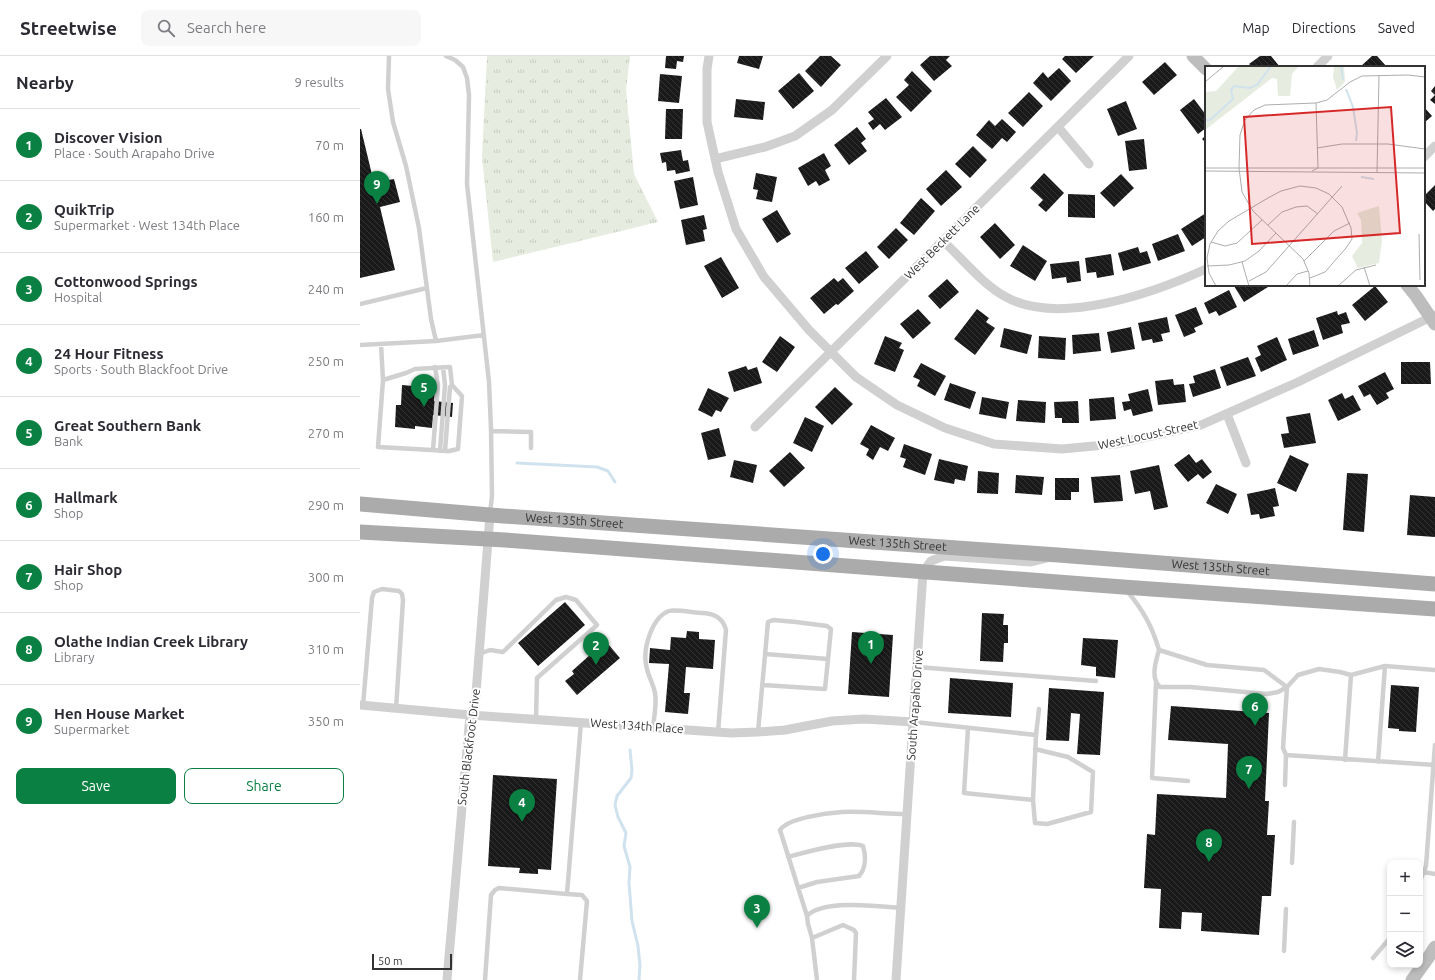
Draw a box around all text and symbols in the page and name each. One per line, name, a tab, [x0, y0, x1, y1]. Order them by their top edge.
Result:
search box	[141, 10, 421, 46]
text: Streetwise	[20, 17, 117, 39]
icon: search	[155, 17, 177, 39]
text: Search here	[187, 19, 266, 36]
text: Map	[1242, 20, 1270, 36]
text: Directions	[1292, 20, 1356, 36]
text: Saved	[1378, 20, 1415, 36]
inset map	[1205, 66, 1425, 286]
text: Nearby	[16, 73, 74, 92]
text: 9 results	[294, 75, 344, 89]
text: Discover Vision	[54, 129, 163, 146]
text: 1	[25, 138, 33, 152]
text: 70 m	[315, 138, 344, 152]
text: Place · South Arapaho Drive	[54, 146, 215, 160]
pin: 9	[364, 171, 390, 204]
text: QuikTrip	[54, 201, 115, 218]
street label: West Beckett Lane	[902, 202, 982, 282]
text: 2	[25, 210, 33, 224]
text: 160 m	[308, 210, 344, 224]
text: Supermarket · West 134th Place	[54, 218, 240, 232]
text: Cottonwood Springs	[54, 273, 198, 290]
text: 3	[25, 282, 33, 296]
text: 240 m	[308, 282, 344, 296]
text: Hospital	[54, 290, 102, 304]
text: 24 Hour Fitness	[54, 345, 164, 362]
text: 4	[25, 354, 33, 368]
text: 250 m	[308, 354, 344, 368]
text: Sports · South Blackfoot Drive	[54, 362, 228, 376]
pin: 5	[411, 374, 437, 407]
text: Great Southern Bank	[54, 417, 201, 434]
street label: West Locust Street	[1097, 417, 1199, 451]
text: 5	[25, 426, 33, 440]
text: 270 m	[308, 426, 344, 440]
text: Bank	[54, 434, 83, 448]
text: Hallmark	[54, 489, 118, 506]
text: 6	[25, 498, 33, 512]
text: 290 m	[308, 498, 344, 512]
text: Shop	[54, 506, 83, 520]
street label: West 135th Street	[525, 510, 624, 530]
street label: West 135th Street	[848, 533, 947, 553]
your location	[813, 544, 833, 564]
street label: West 135th Street	[1171, 557, 1271, 577]
text: Hair Shop	[54, 561, 122, 578]
text: 7	[25, 570, 33, 584]
text: 300 m	[308, 570, 344, 584]
text: Shop	[54, 578, 83, 592]
pin: 1	[858, 631, 884, 664]
pin: 2	[583, 632, 609, 665]
text: Olathe Indian Creek Library	[54, 633, 248, 650]
text: 8	[25, 642, 33, 656]
text: 310 m	[308, 642, 344, 656]
street label: South Arapaho Drive	[904, 649, 925, 761]
text: Library	[54, 650, 94, 664]
street label: South Blackfoot Drive	[455, 688, 482, 806]
pin: 6	[1242, 693, 1268, 726]
text: Hen House Market	[54, 705, 185, 722]
text: 9	[25, 714, 33, 728]
text: 350 m	[308, 714, 344, 728]
street label: West 134th Place	[590, 716, 684, 735]
text: Supermarket	[54, 722, 129, 736]
pin: 7	[1236, 756, 1262, 789]
button: Save	[16, 768, 176, 804]
button: Share	[184, 768, 344, 804]
pin: 4	[509, 789, 535, 822]
pin: 8	[1196, 829, 1222, 862]
map controls	[1387, 860, 1423, 968]
button: +	[1387, 860, 1423, 896]
pin: 3	[744, 895, 770, 928]
button: −	[1387, 896, 1423, 932]
button: layers	[1387, 932, 1423, 968]
scale bar	[372, 952, 452, 971]
text: 50 m	[378, 955, 402, 967]

